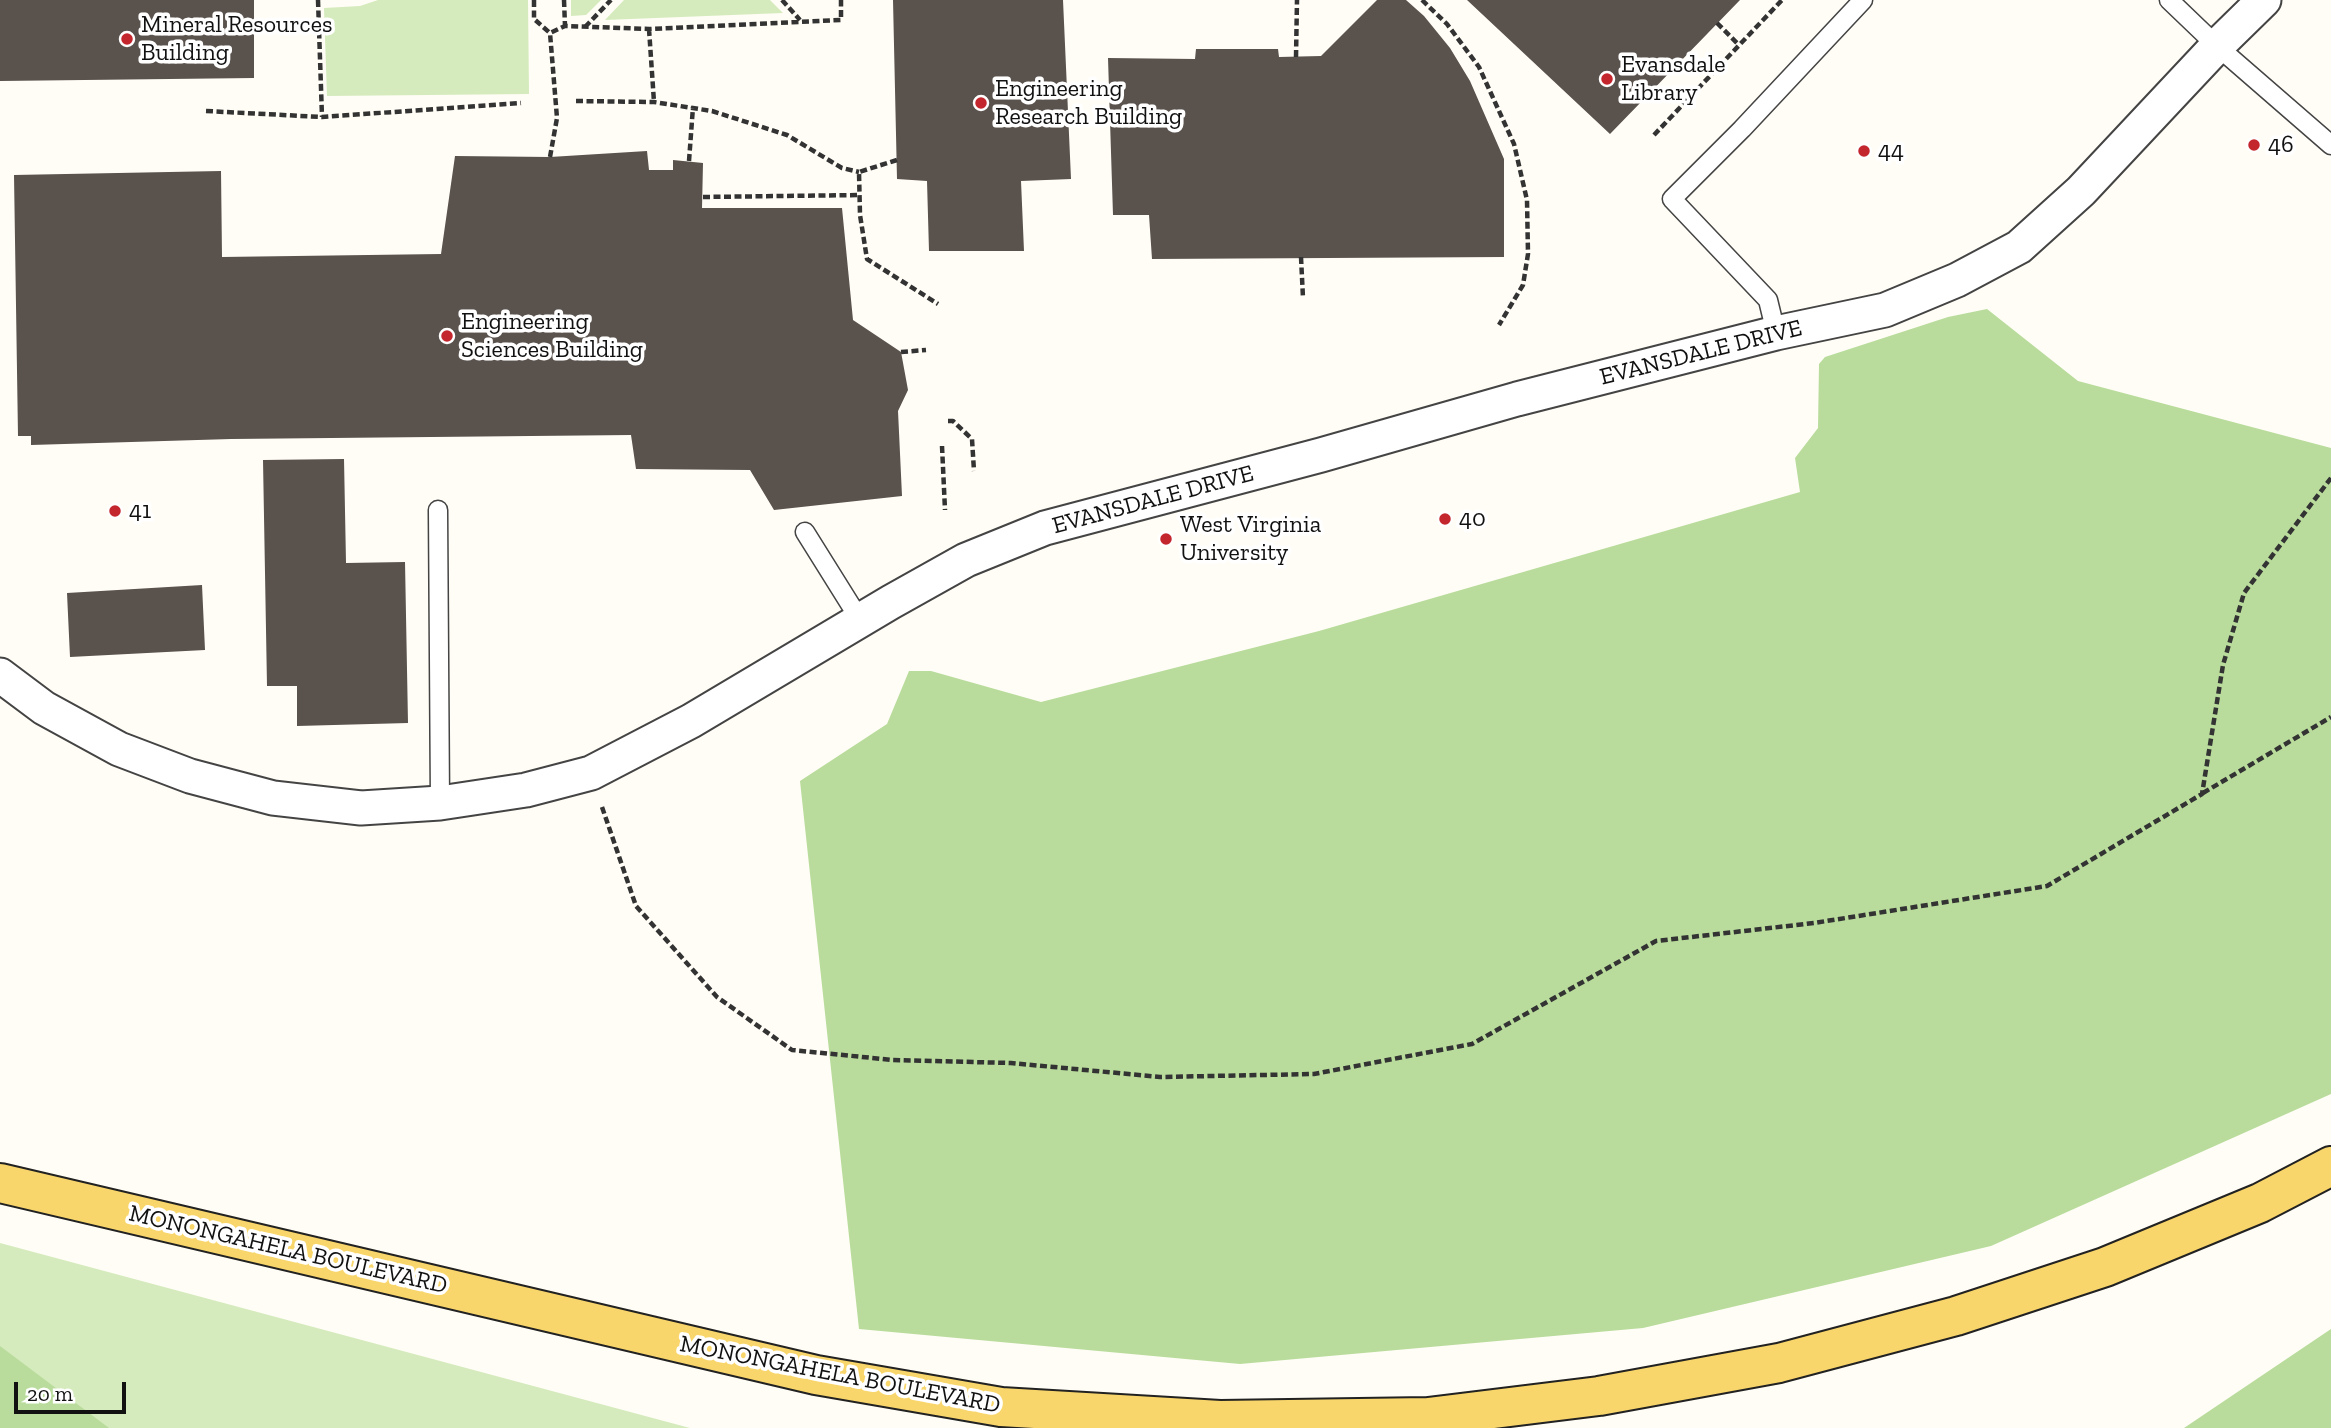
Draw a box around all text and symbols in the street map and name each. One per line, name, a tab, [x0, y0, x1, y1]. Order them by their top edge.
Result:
place label: Mineral Resources Building	[141, 11, 332, 67]
marker: Mineral Resources Building	[119, 31, 135, 47]
place label: Evansdale Library	[1621, 51, 1726, 107]
marker: Evansdale Library	[1599, 71, 1615, 87]
place label: Engineering Research Building	[995, 75, 1182, 131]
marker: Engineering Research Building	[973, 95, 989, 111]
place label: 46	[2268, 131, 2294, 159]
place label: 44	[1878, 137, 1904, 165]
marker: 46	[2246, 137, 2262, 153]
marker: 44	[1856, 143, 1872, 159]
place label: Engineering Sciences Building	[461, 308, 643, 364]
street label: EVANSDALE DRIVE	[1597, 314, 1805, 392]
marker: Engineering Sciences Building	[439, 328, 455, 344]
street label: EVANSDALE DRIVE	[1049, 459, 1257, 541]
place label: 41	[129, 497, 151, 525]
marker: 41	[107, 503, 123, 519]
place label: 40	[1459, 505, 1486, 533]
place label: West Virginia University	[1180, 511, 1321, 567]
marker: 40	[1437, 511, 1453, 527]
marker: West Virginia University	[1158, 531, 1174, 547]
street label: MONONGAHELA BOULEVARD	[126, 1199, 450, 1301]
street label: MONONGAHELA BOULEVARD	[677, 1330, 1003, 1420]
scale bar	[18, 1368, 130, 1412]
text: 20 m	[27, 1381, 73, 1406]

